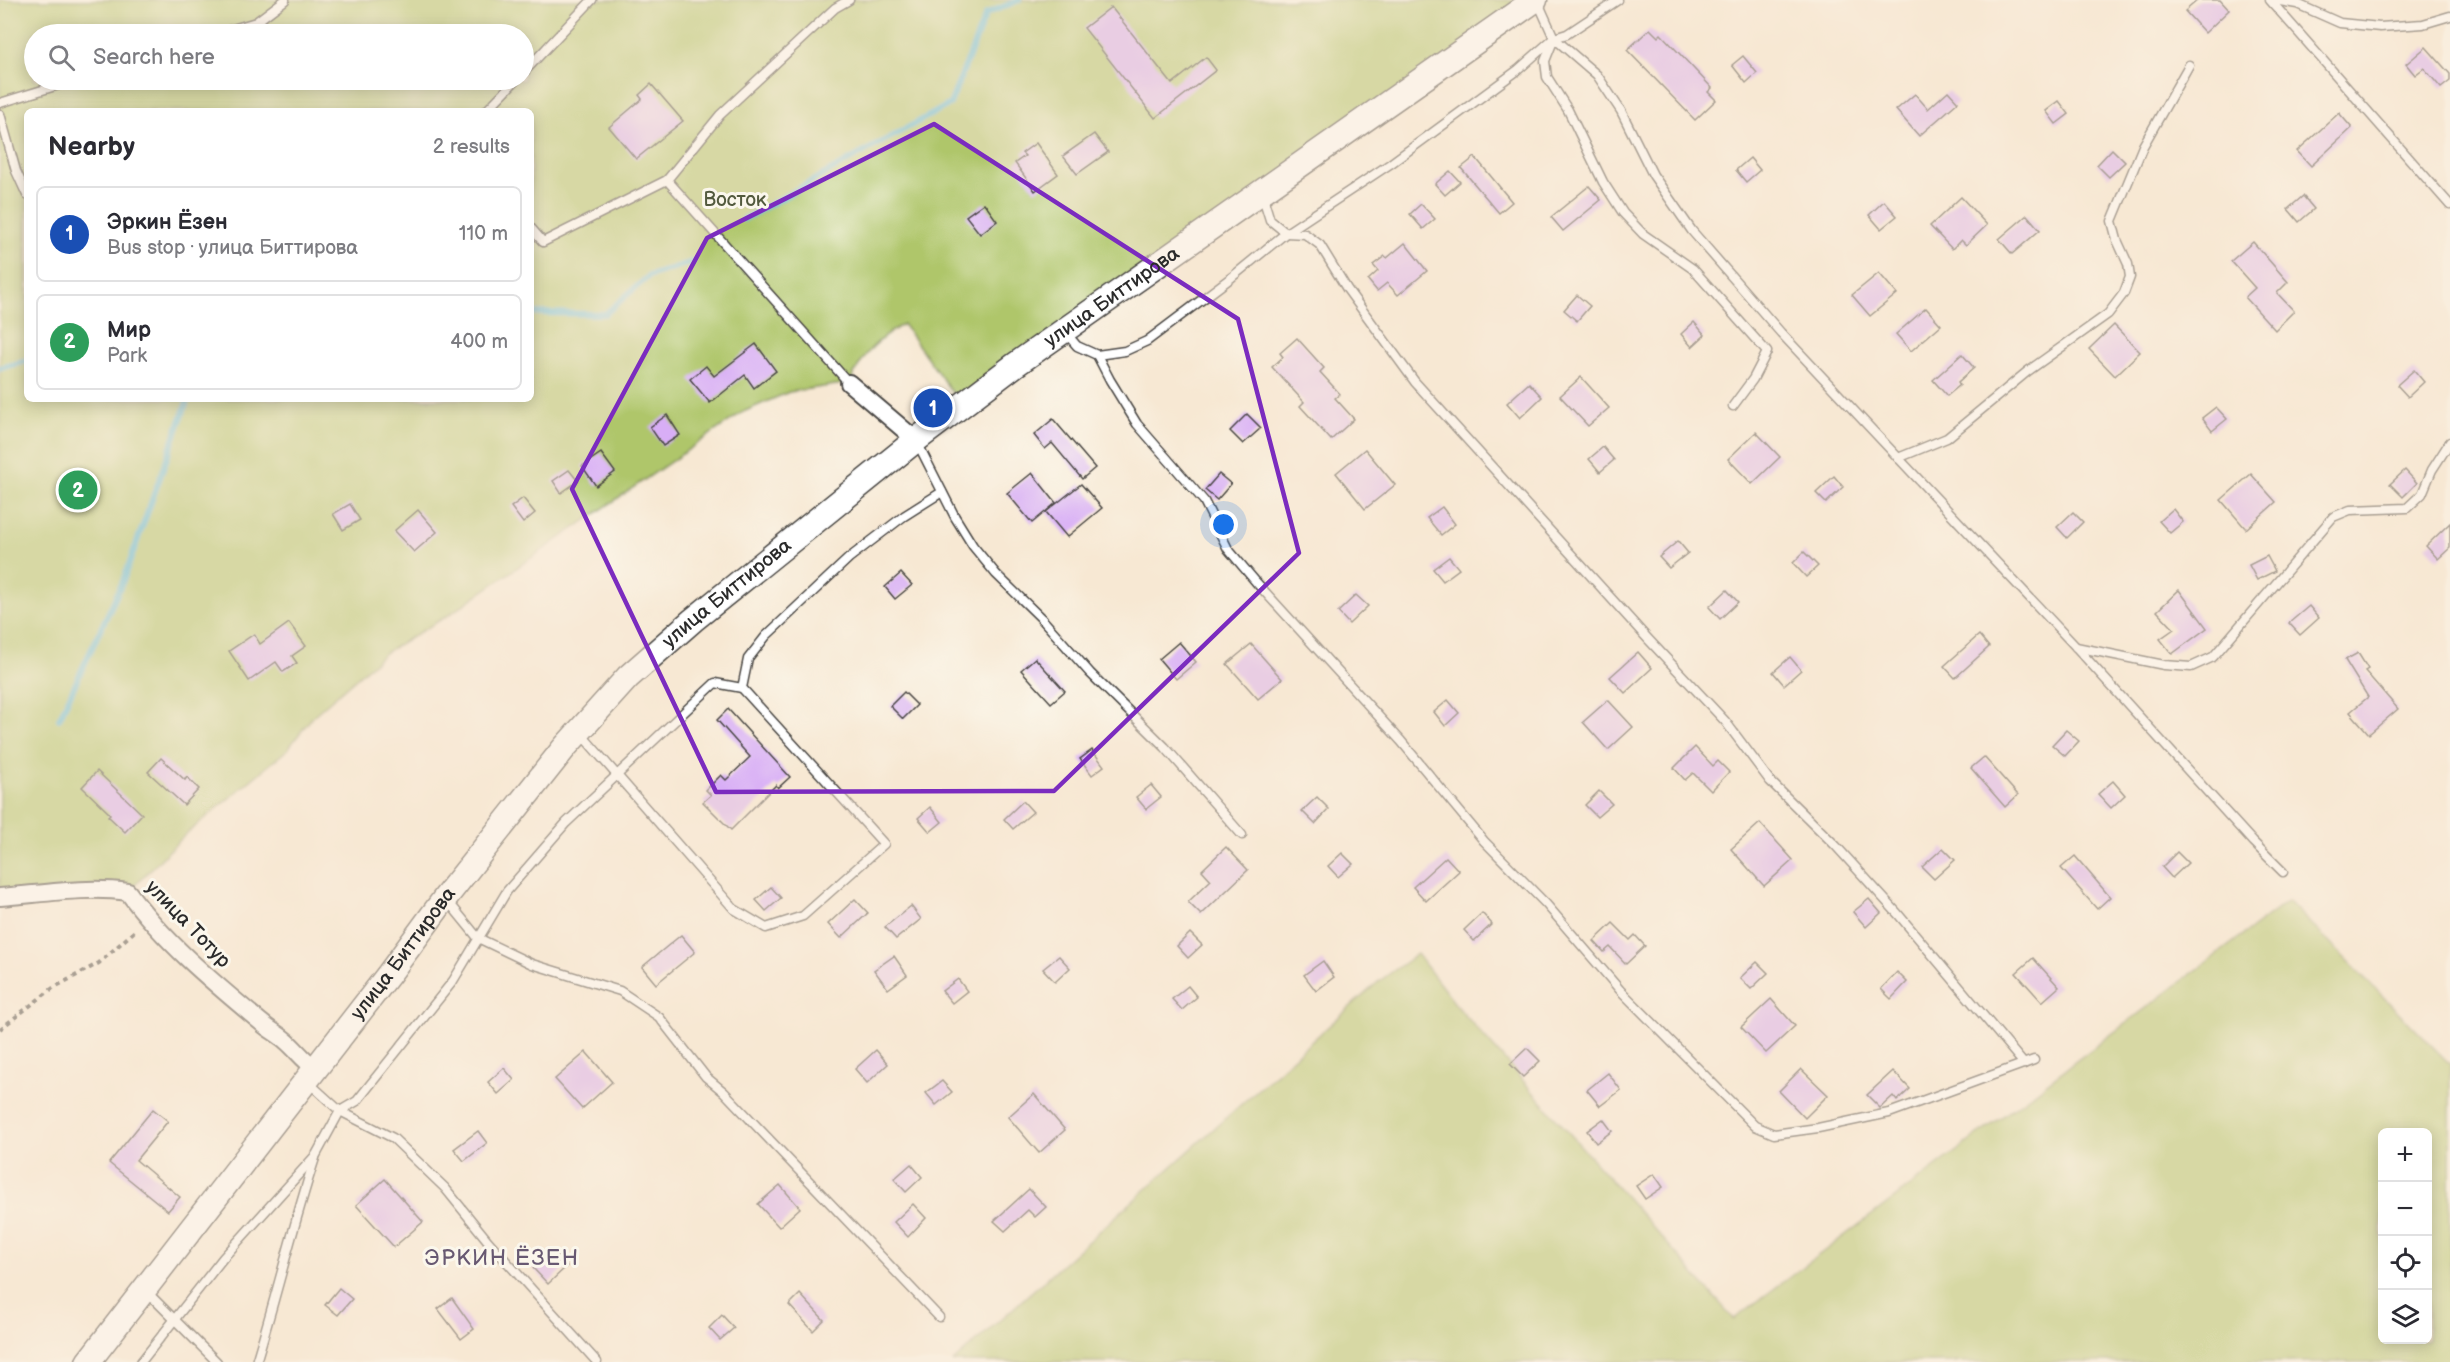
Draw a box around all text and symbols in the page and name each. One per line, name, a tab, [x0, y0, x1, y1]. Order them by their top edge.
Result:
search box	[24, 24, 534, 90]
icon: search	[45, 41, 78, 74]
text: Search here	[93, 44, 215, 71]
text: Nearby	[48, 132, 135, 163]
text: 2 results	[433, 135, 510, 159]
park label: Восток	[704, 188, 767, 212]
text: Эркин Ёзен	[107, 209, 228, 236]
text: 1	[65, 222, 74, 246]
text: 110 m	[459, 222, 508, 246]
text: Bus stop · улица Биттирова	[107, 236, 358, 260]
street label: улица Биттирова	[1040, 241, 1184, 353]
text: Мир	[107, 317, 151, 344]
text: 2	[64, 330, 75, 354]
text: 400 m	[450, 330, 508, 354]
text: Park	[107, 344, 147, 368]
pin: 1	[914, 386, 952, 430]
pin: 2	[58, 468, 98, 512]
your location	[1209, 510, 1238, 539]
street label: улица Биттирова	[657, 533, 796, 653]
street label: улица Тотур	[140, 875, 236, 973]
street label: улица Биттирова	[346, 882, 461, 1025]
map controls	[2378, 1128, 2432, 1344]
button: +	[2378, 1128, 2432, 1182]
button: −	[2378, 1182, 2432, 1236]
button: locate	[2378, 1236, 2432, 1290]
district label: ЭРКИН ЁЗЕН	[425, 1245, 579, 1272]
button: layers	[2378, 1290, 2432, 1344]

